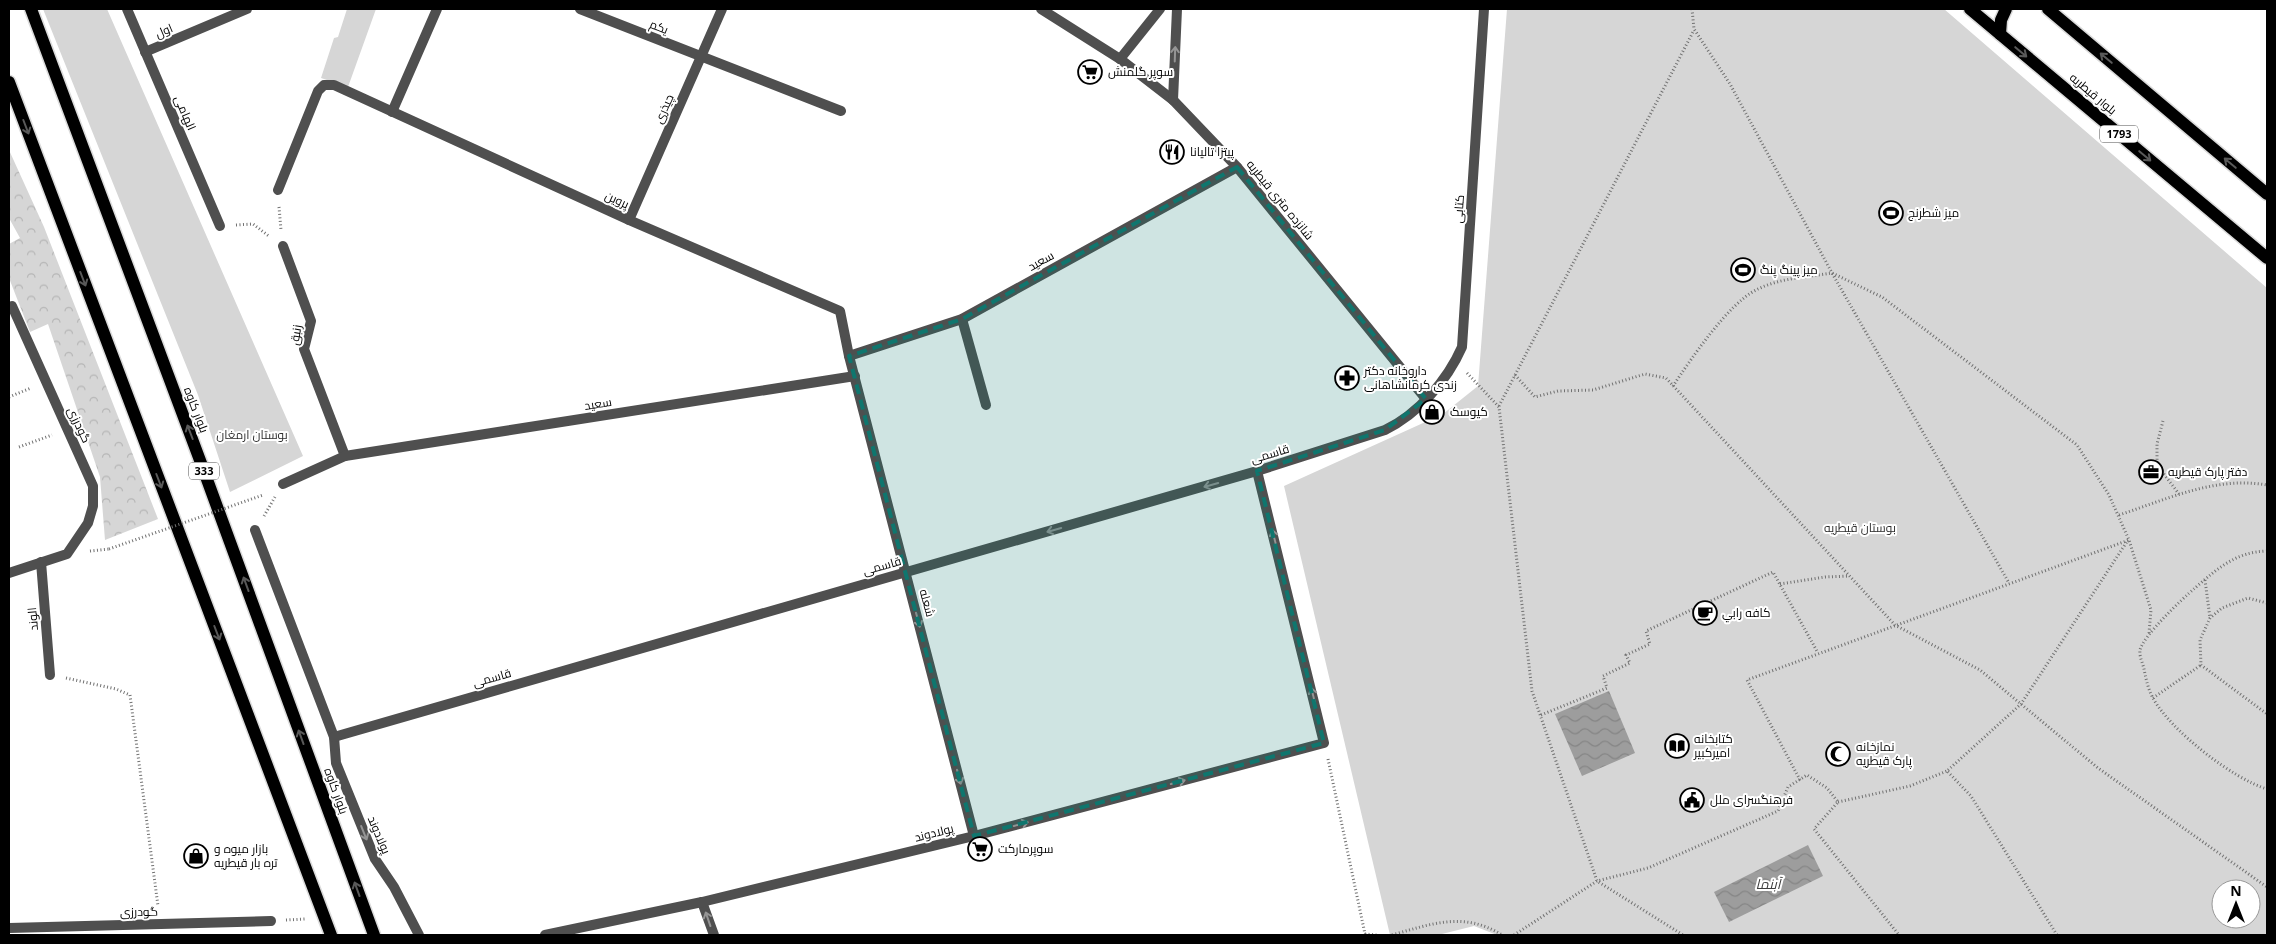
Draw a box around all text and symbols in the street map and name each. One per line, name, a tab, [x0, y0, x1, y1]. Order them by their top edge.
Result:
street label: یکم	[647, 15, 672, 38]
street label: اول	[152, 19, 175, 42]
one-way arrow	[2014, 46, 2027, 57]
one-way arrow	[1171, 47, 1180, 63]
one-way arrow	[2099, 52, 2112, 63]
supermarket icon: سوپر گلمنش	[1077, 59, 1103, 85]
place label: سوپر گلمنش	[1108, 63, 1173, 81]
street label: بلوار قیطریه	[2066, 69, 2121, 118]
street label: چیذری	[650, 91, 678, 127]
street label: الهامی	[171, 93, 200, 133]
one-way arrow	[22, 119, 31, 135]
road number: 1793	[2100, 126, 2138, 142]
restaurant icon: پیتزا تالیانا	[1159, 139, 1185, 165]
place label: پیتزا تالیانا	[1190, 143, 1235, 161]
one-way arrow	[2139, 150, 2152, 162]
street label: شانزده متری قیطریه	[1243, 156, 1318, 243]
one-way arrow	[2224, 157, 2237, 168]
street label: پروین	[602, 187, 633, 214]
street label: کتابی	[1449, 194, 1468, 224]
sports icon: میز شطرنج	[1878, 200, 1904, 226]
place label: میز شطرنج	[1908, 204, 1959, 221]
street label: سعید	[1025, 246, 1057, 275]
sports icon: میز پینگ پنگ	[1730, 257, 1756, 283]
place label: میز پینگ پنگ	[1760, 261, 1818, 279]
one-way arrow	[80, 272, 89, 287]
street label: زنبق	[285, 323, 306, 346]
place label: داروخانه دکتر زندی کرمانشاهانی	[1363, 362, 1457, 393]
pharmacy icon: داروخانه دکتر زندی کرمانشاهانی	[1334, 365, 1360, 391]
street label: بلوار کاوه	[180, 384, 213, 435]
street label: سعید	[583, 393, 613, 414]
shop icon: کیوسک	[1419, 399, 1445, 425]
place label: کیوسک	[1450, 403, 1488, 420]
street label: گودرزی	[64, 404, 95, 446]
one-way arrow	[184, 425, 194, 440]
park label: بوستان ارمغان	[216, 426, 288, 443]
street label: قاسمی	[1248, 440, 1291, 467]
office icon: دفتر پارک قیطریه	[2138, 459, 2164, 485]
road number: 333	[189, 462, 219, 480]
place label: دفتر پارک قیطریه	[2168, 463, 2248, 481]
one-way arrow	[156, 473, 165, 488]
one-way arrow	[1203, 480, 1219, 490]
park label: بوستان قیطریه	[1824, 519, 1896, 536]
one-way arrow	[1047, 525, 1063, 535]
one-way arrow	[1269, 530, 1278, 546]
street label: قاسمی	[861, 552, 903, 579]
one-way arrow	[241, 577, 250, 592]
street label: شعله	[916, 587, 939, 619]
cafe icon: كافه رابي	[1692, 600, 1718, 626]
place label: كافه رابي	[1722, 604, 1771, 623]
street label: الوند	[23, 607, 42, 631]
one-way arrow	[914, 611, 923, 627]
one-way arrow	[213, 624, 222, 640]
street label: قاسمی	[471, 664, 513, 691]
one-way arrow	[1308, 688, 1317, 704]
one-way arrow	[296, 730, 305, 745]
place label: کتابخانه امیرکبیر	[1693, 730, 1733, 761]
library icon: کتابخانه امیرکبیر	[1664, 733, 1690, 759]
place label: نمازخانه پارک قیطریه	[1856, 738, 1913, 770]
mosque icon: نمازخانه پارک قیطریه	[1825, 741, 1851, 767]
street label: بلوار کاوه	[320, 765, 353, 816]
one-way arrow	[955, 768, 964, 784]
one-way arrow	[1170, 776, 1186, 786]
public building icon: فرهنگسرای ملل	[1679, 787, 1705, 813]
place label: فرهنگسرای ملل	[1710, 791, 1793, 808]
street label: پولادوند	[363, 813, 395, 858]
street label: پولادوند	[912, 819, 956, 847]
one-way arrow	[1013, 819, 1029, 828]
one-way arrow	[360, 825, 370, 840]
supermarket icon: سوپرمارکت	[967, 836, 993, 862]
place label: بازار میوه و تره بار قیطریه	[214, 840, 278, 871]
place label: سوپرمارکت	[998, 840, 1053, 858]
shop icon: بازار میوه و تره بار قیطریه	[183, 843, 209, 869]
water label: آبنما	[1755, 874, 1784, 893]
north arrow	[2211, 879, 2261, 929]
text: N	[2230, 881, 2242, 900]
one-way arrow	[352, 882, 361, 898]
street label: گودرزی	[120, 903, 158, 920]
one-way arrow	[703, 911, 712, 927]

